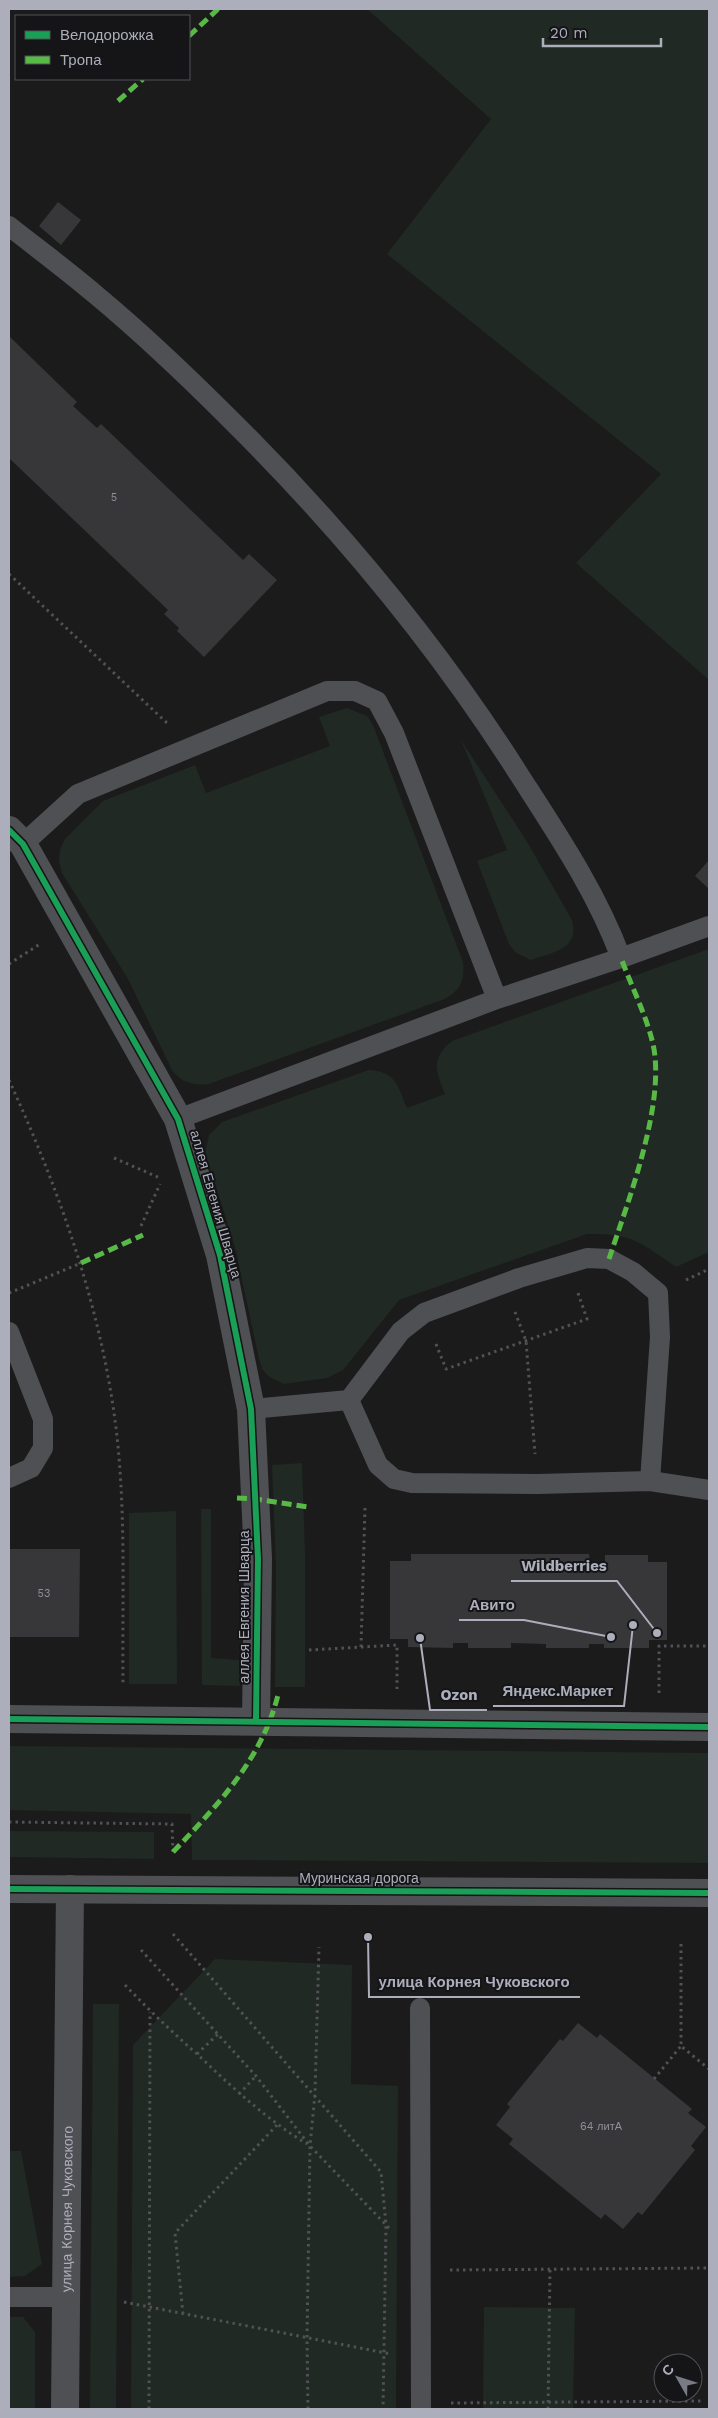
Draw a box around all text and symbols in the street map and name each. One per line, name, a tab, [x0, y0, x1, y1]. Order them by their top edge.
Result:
legend	[15, 15, 190, 80]
scale bar	[543, 15, 660, 47]
text: 20 m	[550, 24, 588, 42]
text: Велодорожка	[60, 26, 154, 44]
text: Тропа	[60, 51, 102, 69]
house number: 5	[111, 491, 117, 504]
street label: аллея Евгения Шварца	[187, 1128, 245, 1280]
street label: аллея Евгения Шварца	[236, 1530, 252, 1684]
callout: Wildberries	[511, 1551, 617, 1581]
text: Wildberries	[521, 1557, 607, 1575]
house number: 53	[38, 1587, 50, 1600]
callout: Авито	[459, 1590, 524, 1620]
text: Авито	[469, 1596, 515, 1614]
callout: Яндекс.Маркет	[493, 1676, 624, 1706]
callout: Ozon	[430, 1680, 487, 1710]
text: Яндекс.Маркет	[503, 1682, 613, 1700]
text: Ozon	[441, 1686, 478, 1704]
street label: Муринская дорога	[299, 1870, 419, 1886]
callout: улица Корнея Чуковского	[369, 1967, 580, 1997]
text: улица Корнея Чуковского	[378, 1973, 570, 1991]
house number: 64 литА	[580, 2120, 623, 2133]
street label: улица Корнея Чуковского	[58, 2126, 76, 2292]
north arrow	[653, 2353, 703, 2403]
text: С	[658, 2361, 677, 2379]

